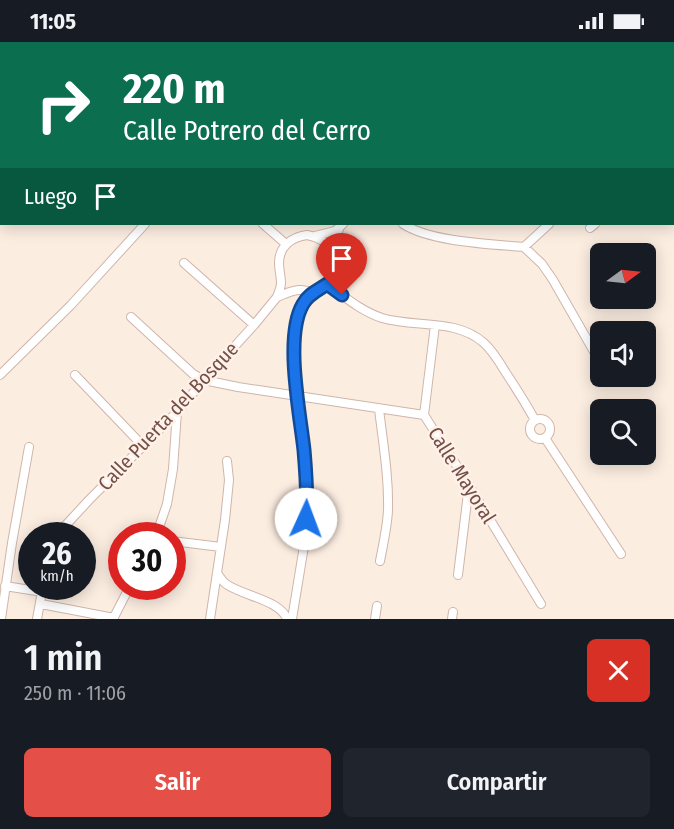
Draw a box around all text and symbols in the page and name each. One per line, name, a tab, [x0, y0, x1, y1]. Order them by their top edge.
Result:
text: 11:05	[30, 8, 76, 35]
text: 220 m	[123, 64, 226, 114]
icon: right	[24, 66, 102, 144]
text: Calle Potrero del Cerro	[123, 115, 371, 147]
icon: arrive	[89, 180, 122, 213]
text: Luego	[24, 183, 77, 210]
pin	[316, 233, 367, 295]
icon: arrive	[325, 242, 358, 275]
north arrow	[590, 243, 656, 309]
map controls	[590, 243, 656, 465]
button: sound	[590, 321, 656, 387]
street label: Calle Puerta del Bosque	[93, 337, 243, 495]
button: search	[590, 399, 656, 465]
street label: Calle Mayoral	[423, 422, 501, 528]
position arrow	[274, 487, 338, 551]
speed limit sign: 30	[108, 522, 186, 600]
text: 26	[42, 536, 72, 572]
text: km/h	[40, 567, 74, 585]
text: 1 min	[24, 636, 102, 680]
button: close	[587, 639, 650, 702]
text: 250 m · 11:06	[24, 681, 126, 705]
button: Salir	[24, 748, 331, 817]
button: Compartir	[343, 748, 650, 817]

